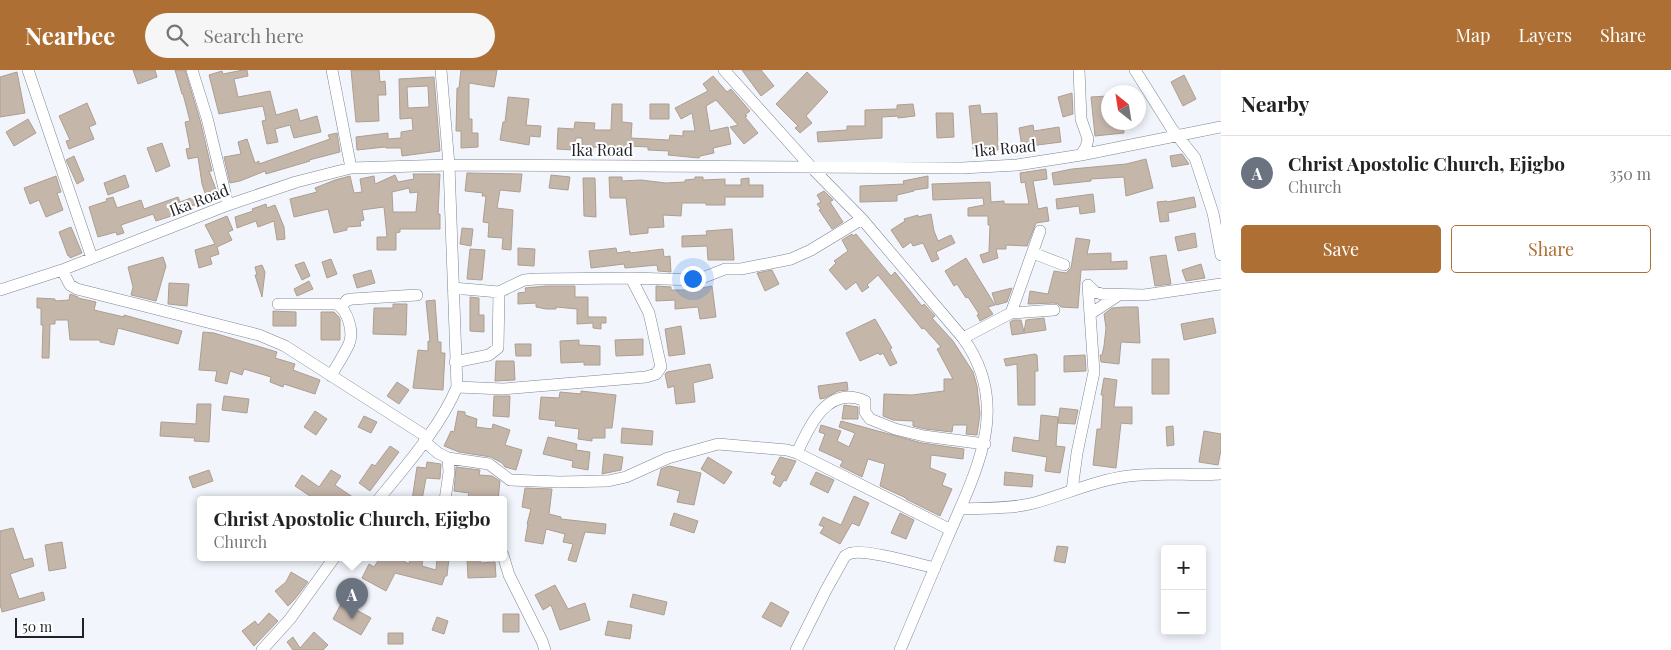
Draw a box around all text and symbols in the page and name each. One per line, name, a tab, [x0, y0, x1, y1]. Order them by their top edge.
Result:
search box	[145, 13, 495, 58]
text: Nearbee	[25, 19, 115, 51]
icon: search	[163, 21, 191, 49]
text: Search here	[203, 22, 304, 48]
text: Map	[1455, 23, 1490, 47]
text: Layers	[1518, 23, 1572, 47]
text: Share	[1600, 23, 1646, 47]
north arrow	[1101, 85, 1146, 130]
text: Nearby	[1241, 89, 1310, 117]
street label: Ika Road	[973, 134, 1037, 161]
street label: Ika Road	[571, 139, 633, 160]
text: Christ Apostolic Church, Ejigbo	[1288, 150, 1565, 176]
text: A	[1252, 163, 1262, 184]
text: 350 m	[1609, 163, 1651, 184]
text: Church	[1288, 176, 1342, 197]
street label: Ika Road	[166, 179, 232, 220]
button: Save	[1241, 225, 1441, 273]
button: Share	[1451, 225, 1651, 273]
your location	[680, 266, 706, 292]
popup	[197, 496, 507, 561]
text: Christ Apostolic Church, Ejigbo	[214, 505, 491, 531]
text: Church	[214, 531, 267, 552]
map controls	[1161, 545, 1206, 635]
button: +	[1161, 545, 1206, 590]
pin: A	[336, 578, 368, 619]
button: −	[1161, 590, 1206, 635]
scale bar	[15, 615, 84, 638]
text: 50 m	[22, 617, 52, 636]

